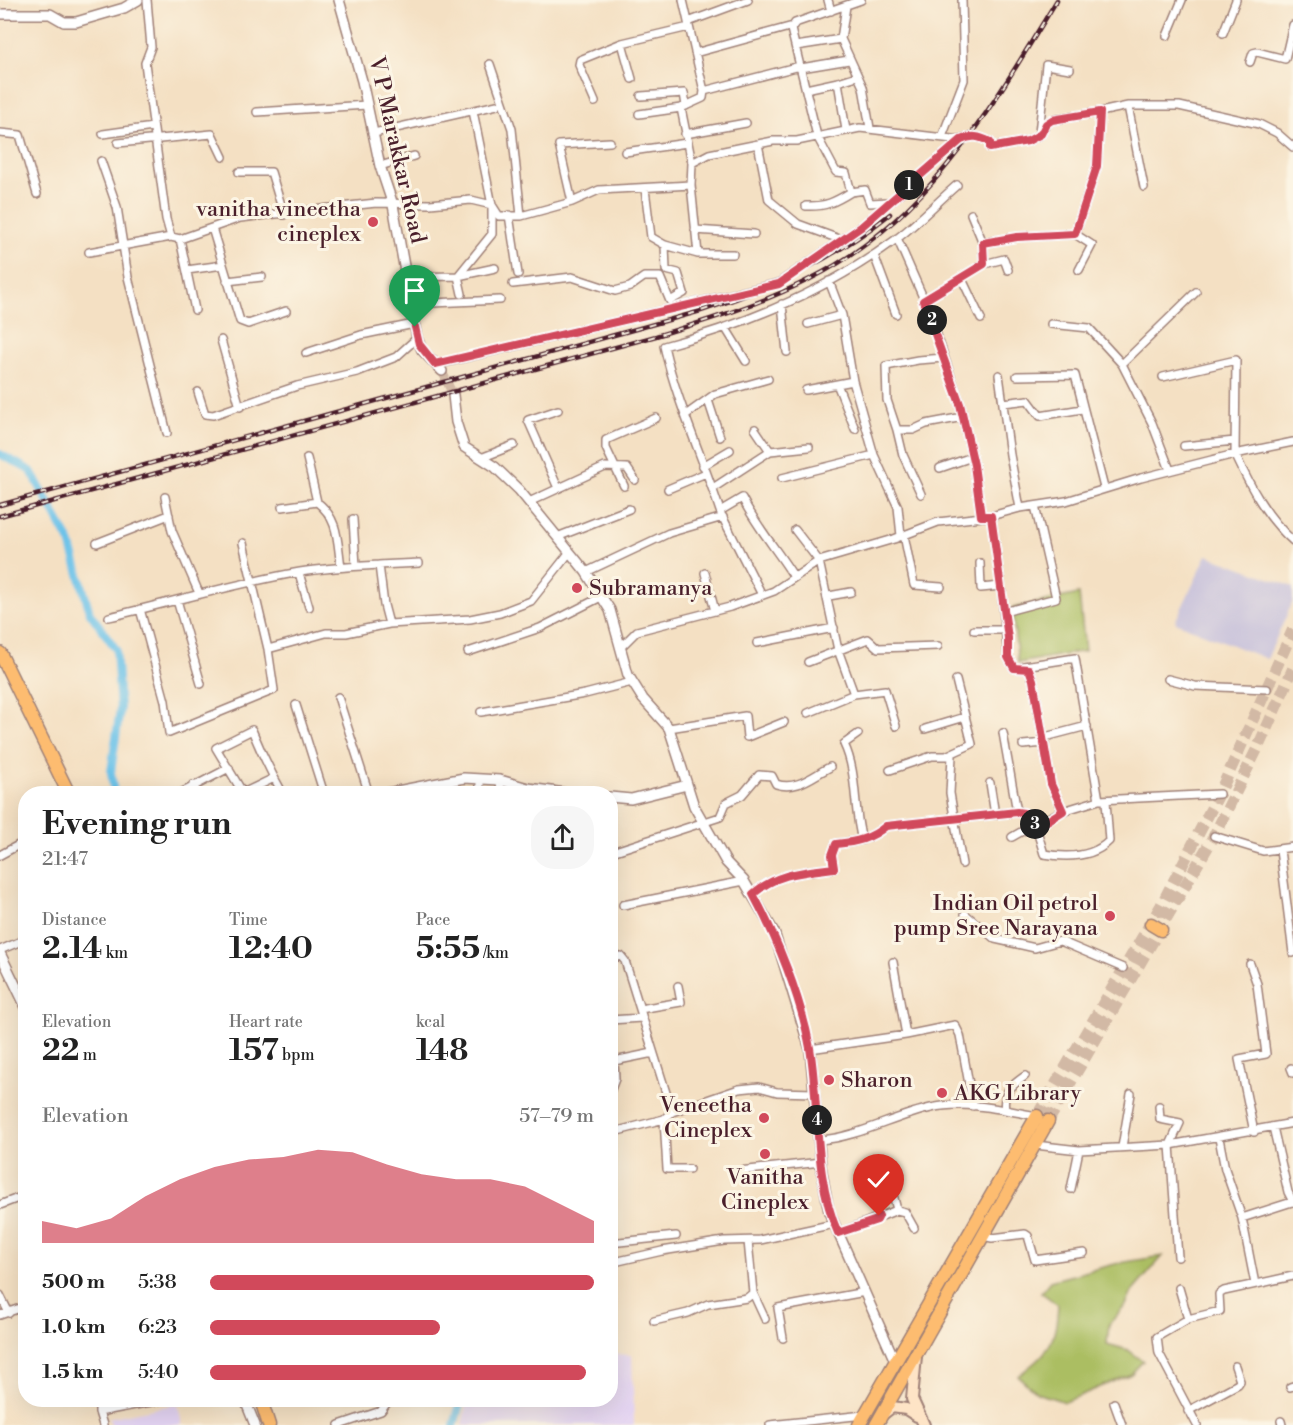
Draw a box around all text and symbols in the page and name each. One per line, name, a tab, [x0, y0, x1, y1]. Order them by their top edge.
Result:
street label: V P Marakkar Road	[362, 53, 432, 246]
pin: 1	[894, 170, 924, 200]
text: 1	[905, 175, 913, 195]
place label: vanitha vineetha cineplex	[195, 196, 362, 248]
marker: vanitha vineetha cineplex	[366, 215, 380, 229]
pin	[389, 265, 440, 327]
icon: arrive	[398, 274, 431, 307]
pin: 2	[917, 305, 947, 335]
text: 2	[927, 310, 937, 330]
place label: Subramanya	[589, 575, 713, 602]
marker: Subramanya	[570, 581, 584, 595]
text: Evening run	[42, 804, 231, 845]
button: share	[531, 806, 594, 869]
pin: 3	[1020, 809, 1050, 839]
text: 3	[1030, 814, 1040, 834]
text: 21:47	[42, 847, 88, 872]
place label: Indian Oil petrol pump Sree Narayana	[894, 890, 1099, 942]
marker: Indian Oil petrol pump Sree Narayana	[1103, 909, 1117, 923]
text: Distance	[42, 910, 107, 930]
text: Time	[229, 910, 268, 930]
text: Pace	[416, 910, 450, 930]
text: 2.14	[42, 930, 102, 968]
text: 12:40	[229, 930, 313, 968]
text: 5:55	[416, 930, 480, 968]
text: km	[102, 943, 128, 963]
text: /km	[480, 943, 509, 963]
text: Elevation	[42, 1012, 111, 1032]
text: Heart rate	[229, 1012, 303, 1032]
text: kcal	[416, 1012, 445, 1032]
text: 22	[42, 1032, 80, 1070]
text: 157	[229, 1032, 279, 1070]
text: 148	[416, 1032, 468, 1070]
text: m	[80, 1045, 97, 1065]
text: bpm	[279, 1045, 314, 1065]
place label: Sharon	[841, 1067, 913, 1094]
marker: Sharon	[822, 1073, 836, 1087]
place label: AKG Library	[953, 1080, 1081, 1107]
marker: AKG Library	[935, 1086, 949, 1100]
place label: Veneetha Cineplex	[658, 1092, 753, 1144]
text: Elevation	[42, 1104, 129, 1129]
text: 57–79 m	[519, 1104, 594, 1129]
pin: 4	[802, 1105, 832, 1135]
text: 4	[812, 1110, 822, 1130]
marker: Veneetha Cineplex	[757, 1111, 771, 1125]
marker: Vanitha Cineplex	[758, 1147, 772, 1161]
pin	[853, 1154, 904, 1216]
icon: check	[862, 1163, 895, 1196]
place label: Vanitha Cineplex	[721, 1164, 810, 1216]
text: 500 m	[42, 1270, 105, 1295]
text: 5:38	[138, 1270, 177, 1295]
text: 1.0 km	[42, 1315, 106, 1340]
text: 6:23	[138, 1315, 177, 1340]
text: 1.5 km	[42, 1360, 103, 1385]
text: 5:40	[138, 1360, 179, 1385]

